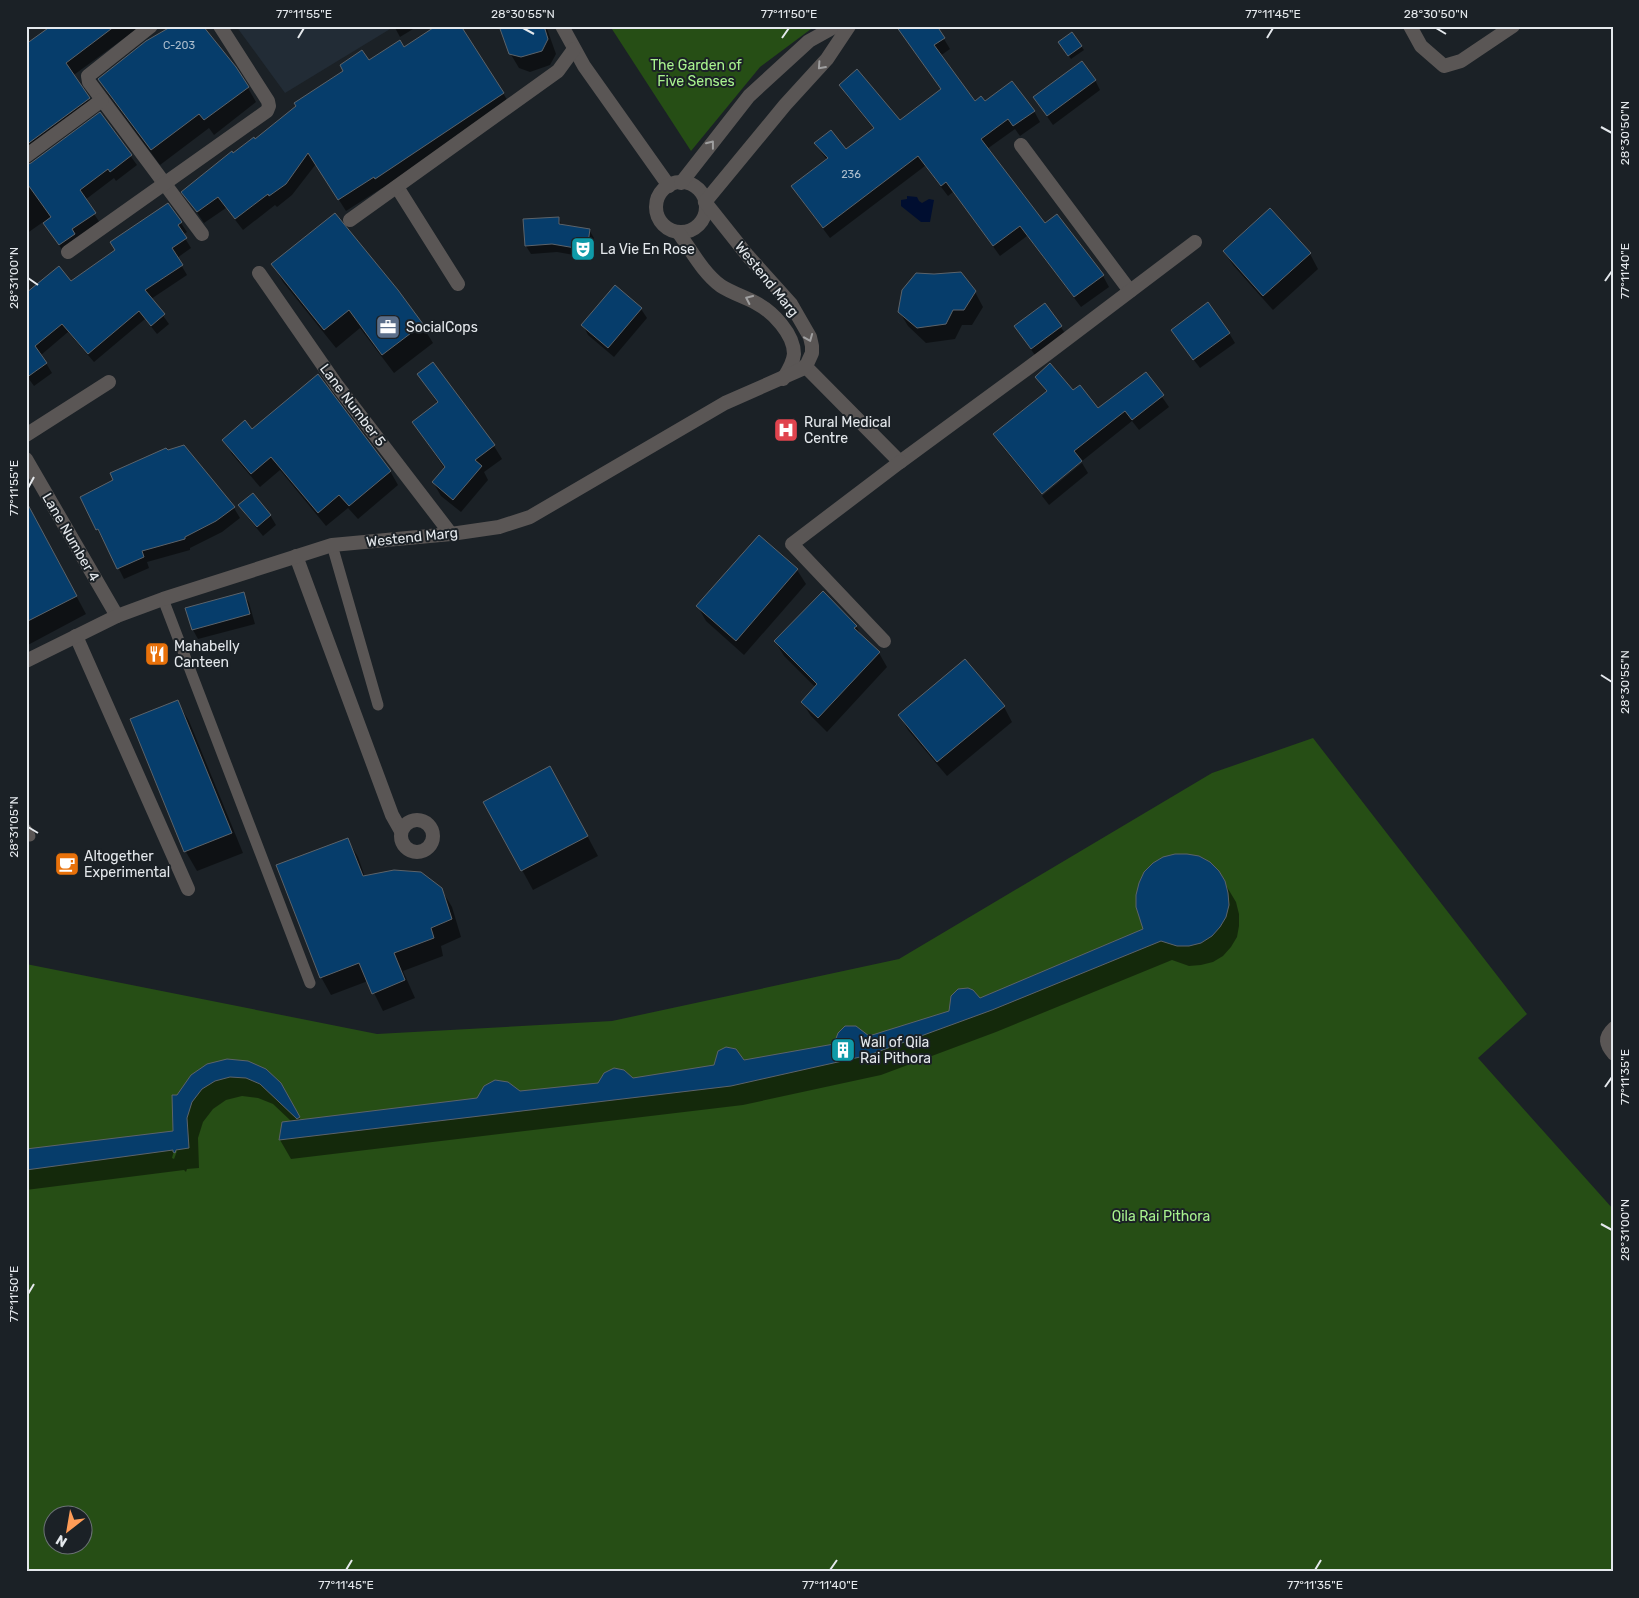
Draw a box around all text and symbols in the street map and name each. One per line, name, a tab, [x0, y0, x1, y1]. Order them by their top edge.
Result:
text: 77°11'55"E	[276, 7, 332, 21]
text: 28°30'55"N	[491, 7, 555, 21]
text: 77°11'50"E	[761, 7, 817, 21]
text: 77°11'45"E	[1245, 7, 1301, 21]
text: 28°30'50"N	[1404, 7, 1468, 21]
house number: C-203	[163, 39, 195, 52]
park label: The Garden of Five Senses	[650, 57, 742, 90]
one-way arrow	[818, 60, 827, 69]
text: 28°30'50"N	[1618, 101, 1632, 165]
one-way arrow	[705, 140, 714, 150]
house number: 236	[841, 168, 861, 181]
theatre icon: La Vie En Rose	[570, 236, 596, 262]
street label: Westend Marg	[731, 238, 802, 320]
place label: La Vie En Rose	[600, 241, 695, 258]
text: 77°11'40"E	[1618, 243, 1632, 299]
text: 28°31'00"N	[7, 247, 21, 309]
one-way arrow	[745, 295, 754, 306]
office icon: SocialCops	[375, 314, 401, 340]
place label: SocialCops	[406, 319, 478, 336]
one-way arrow	[803, 333, 813, 342]
street label: Lane Number 5	[316, 361, 389, 450]
place label: Rural Medical Centre	[804, 414, 891, 447]
hospital icon: Rural Medical Centre	[773, 417, 799, 443]
text: 77°11'55"E	[7, 460, 21, 516]
street label: Lane Number 4	[38, 490, 103, 585]
street label: Westend Marg	[366, 524, 459, 551]
place label: Mahabelly Canteen	[174, 638, 240, 671]
restaurant icon: Mahabelly Canteen	[144, 641, 170, 667]
text: 28°30'55"N	[1618, 650, 1632, 714]
text: 28°31'05"N	[7, 796, 21, 858]
place label: Altogether Experimental	[84, 848, 170, 881]
cafe icon: Altogether Experimental	[54, 851, 80, 877]
place label: Wall of Qila Rai Pithora	[860, 1034, 931, 1067]
building icon: Wall of Qila Rai Pithora	[830, 1037, 856, 1063]
text: 77°11'35"E	[1618, 1049, 1632, 1105]
text: 28°31'00"N	[1618, 1199, 1632, 1261]
park label: Qila Rai Pithora	[1112, 1208, 1210, 1225]
text: 77°11'50"E	[7, 1266, 21, 1322]
north arrow	[42, 1506, 92, 1556]
text: N	[53, 1531, 70, 1551]
text: 77°11'45"E	[318, 1578, 374, 1592]
text: 77°11'40"E	[802, 1578, 858, 1592]
text: 77°11'35"E	[1287, 1578, 1343, 1592]

